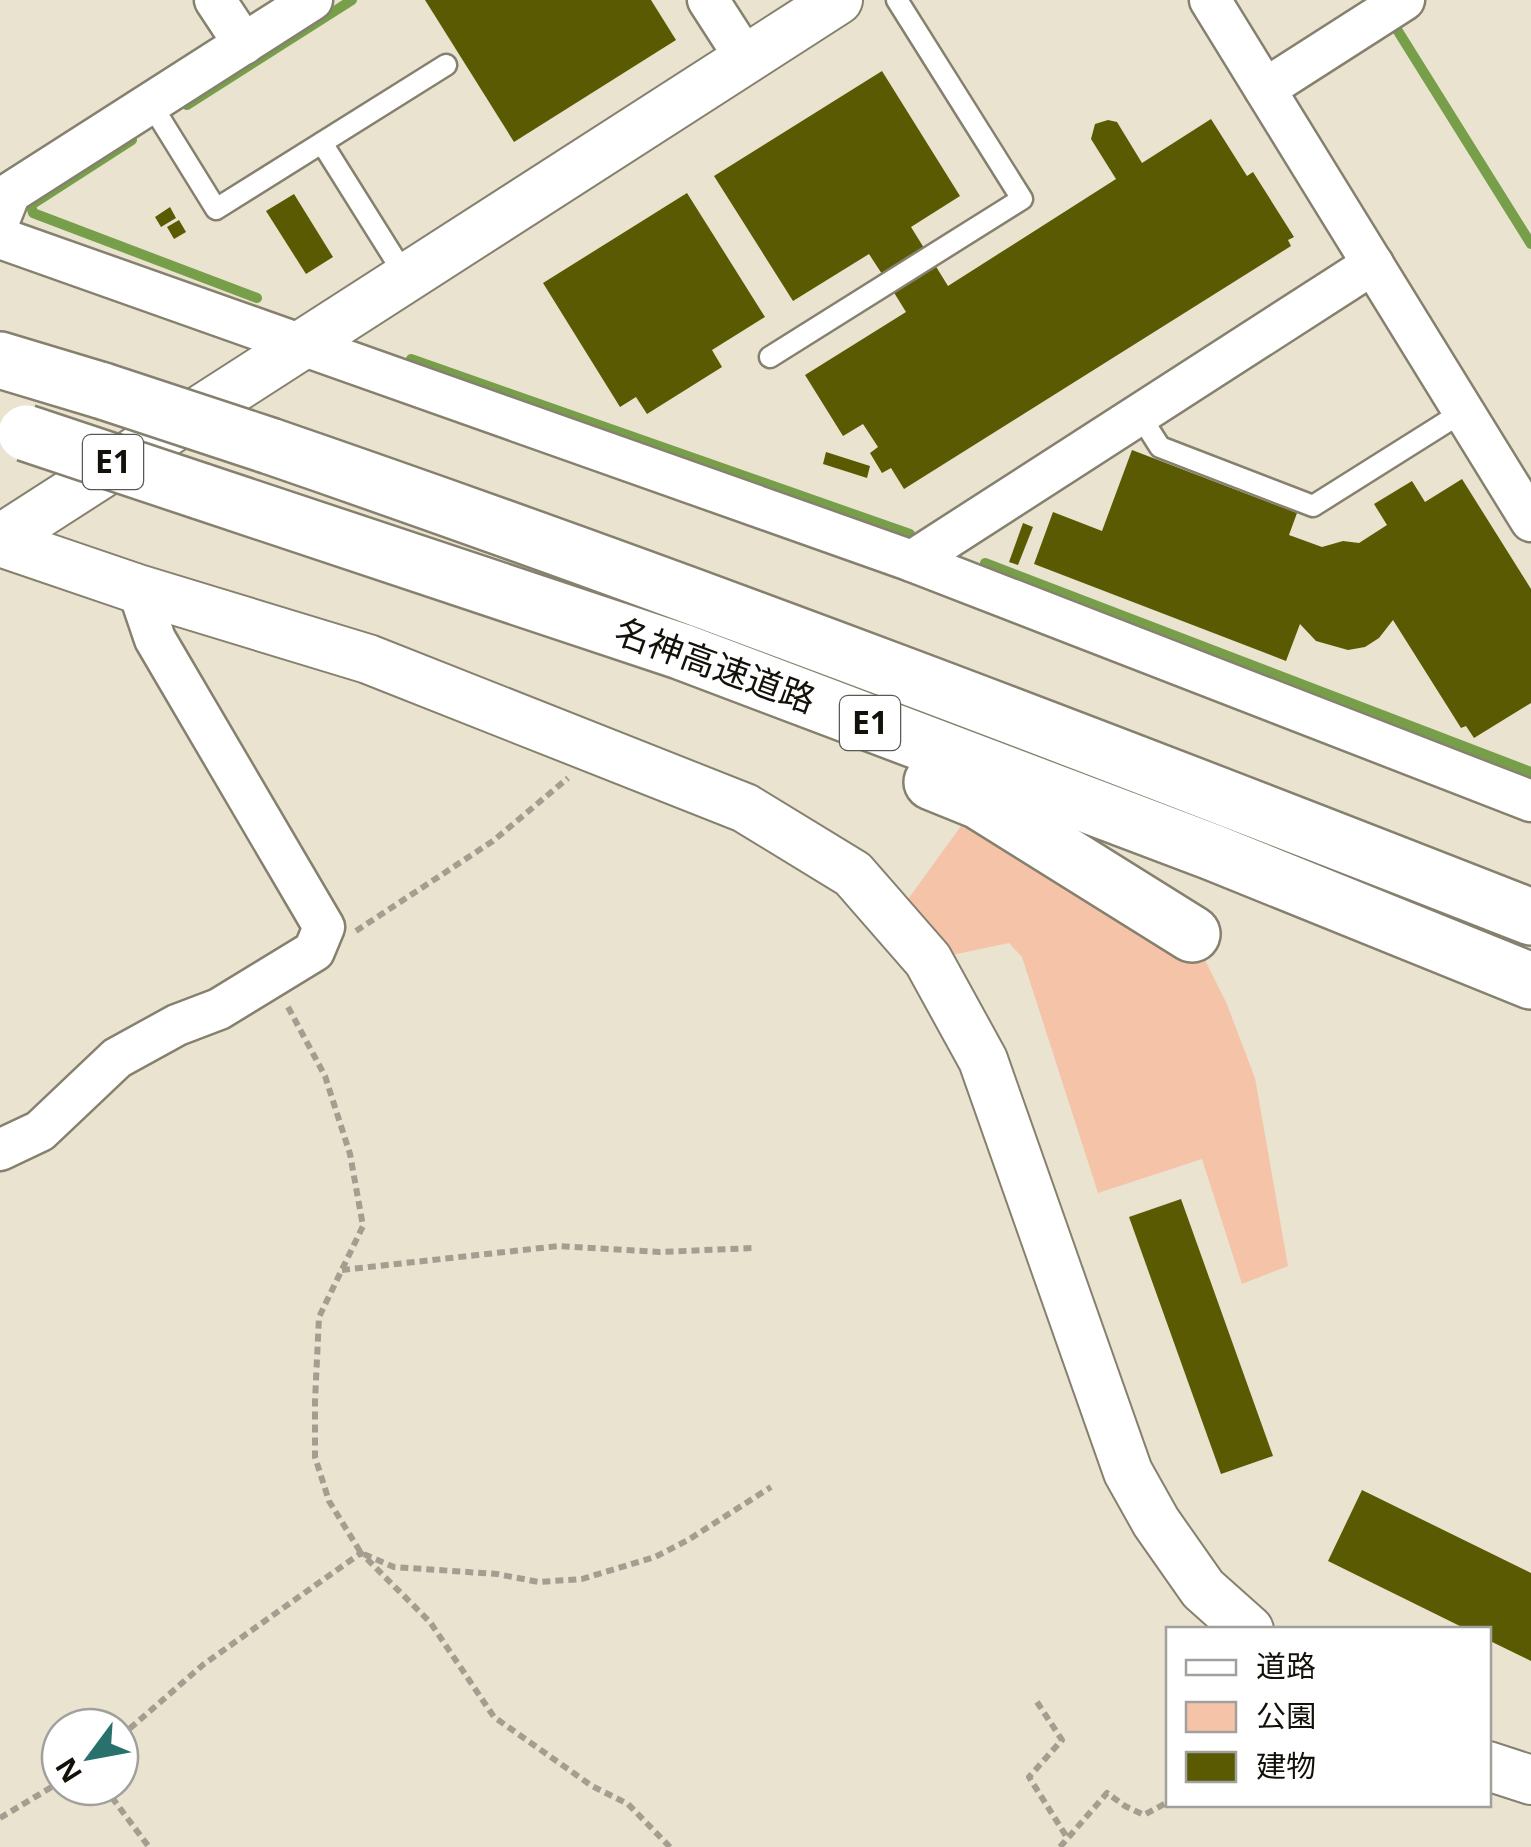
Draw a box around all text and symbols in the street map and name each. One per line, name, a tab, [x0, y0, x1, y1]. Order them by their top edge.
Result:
road number: E1	[83, 435, 143, 489]
street label: 名神高速道路	[609, 607, 822, 723]
road number: E1	[840, 696, 900, 750]
legend	[1166, 1627, 1491, 1807]
text: 道路	[1256, 1645, 1316, 1686]
text: 公園	[1256, 1695, 1316, 1736]
north arrow	[40, 1707, 140, 1807]
text: 建物	[1256, 1745, 1316, 1786]
text: N	[46, 1751, 90, 1790]

